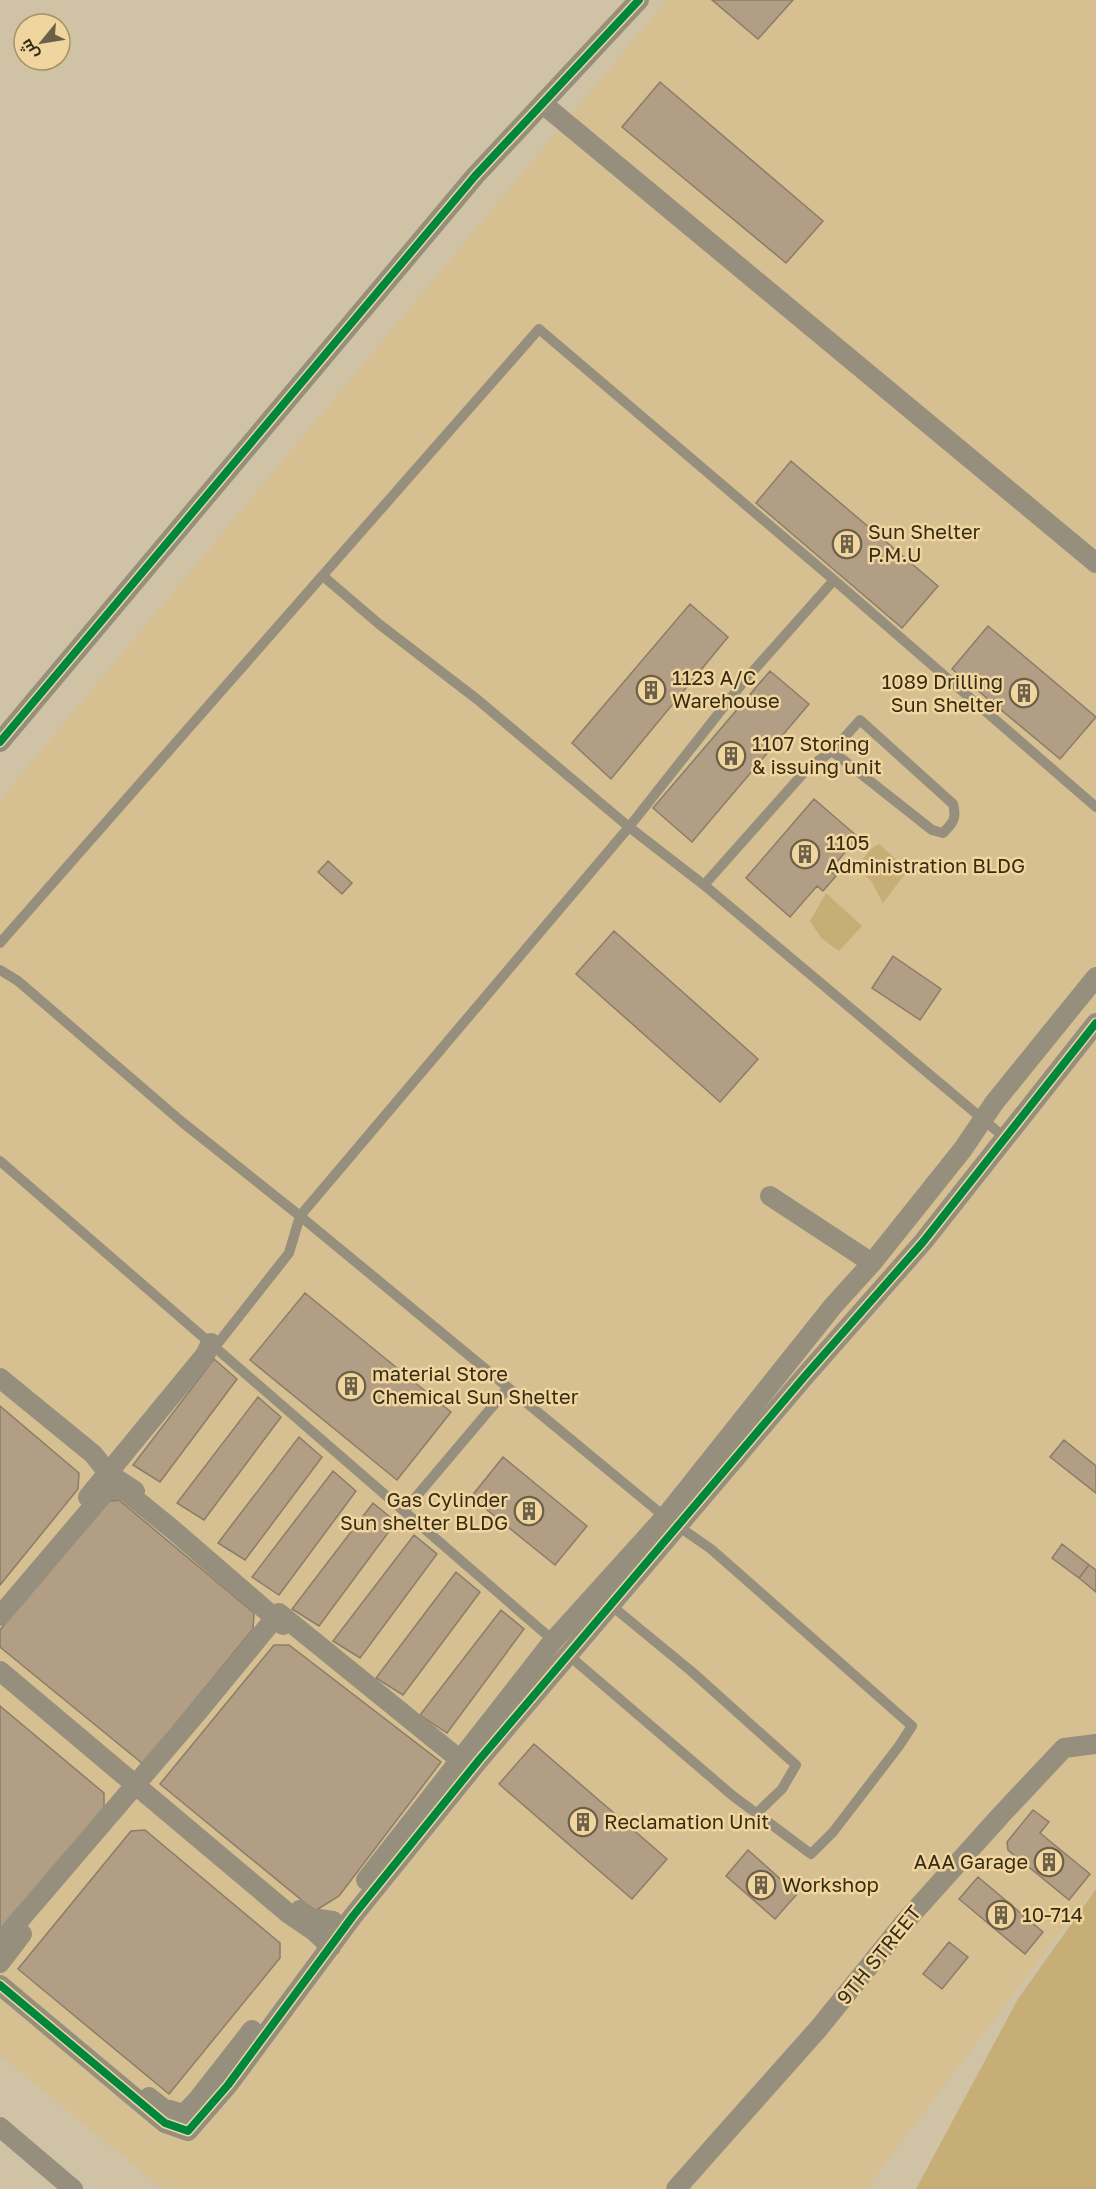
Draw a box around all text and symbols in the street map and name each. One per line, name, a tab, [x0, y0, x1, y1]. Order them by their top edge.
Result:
north arrow	[12, 12, 72, 72]
text: ش	[15, 36, 43, 63]
place label: Sun Shelter P.M.U	[868, 519, 980, 566]
building icon: Sun Shelter P.M.U	[831, 528, 863, 560]
place label: 1123 A/C Warehouse	[672, 665, 780, 712]
place label: 1089 Drilling Sun Shelter	[882, 669, 1003, 716]
building icon: 1123 A/C Warehouse	[635, 674, 667, 706]
building icon: 1089 Drilling Sun Shelter	[1008, 677, 1040, 709]
place label: 1107 Storing & issuing unit	[752, 731, 882, 778]
building icon: 1107 Storing & issuing unit	[715, 740, 747, 772]
place label: 1105 Administration BLDG	[826, 830, 1025, 877]
building icon: 1105 Administration BLDG	[789, 838, 821, 870]
place label: material Store Chemical Sun Shelter	[372, 1361, 579, 1408]
building icon: material Store Chemical Sun Shelter	[335, 1370, 367, 1402]
place label: Gas Cylinder Sun shelter BLDG	[340, 1487, 508, 1534]
building icon: Gas Cylinder Sun shelter BLDG	[513, 1495, 545, 1527]
building icon: Reclamation Unit	[567, 1806, 599, 1838]
place label: Reclamation Unit	[604, 1809, 769, 1833]
building icon: AAA Garage	[1033, 1846, 1065, 1878]
place label: AAA Garage	[914, 1849, 1028, 1873]
building icon: Workshop	[745, 1869, 777, 1901]
place label: Workshop	[782, 1872, 879, 1896]
building icon: 10-714	[985, 1899, 1017, 1931]
street label: 9TH STREET	[831, 1900, 925, 2009]
place label: 10-714	[1022, 1902, 1083, 1926]

